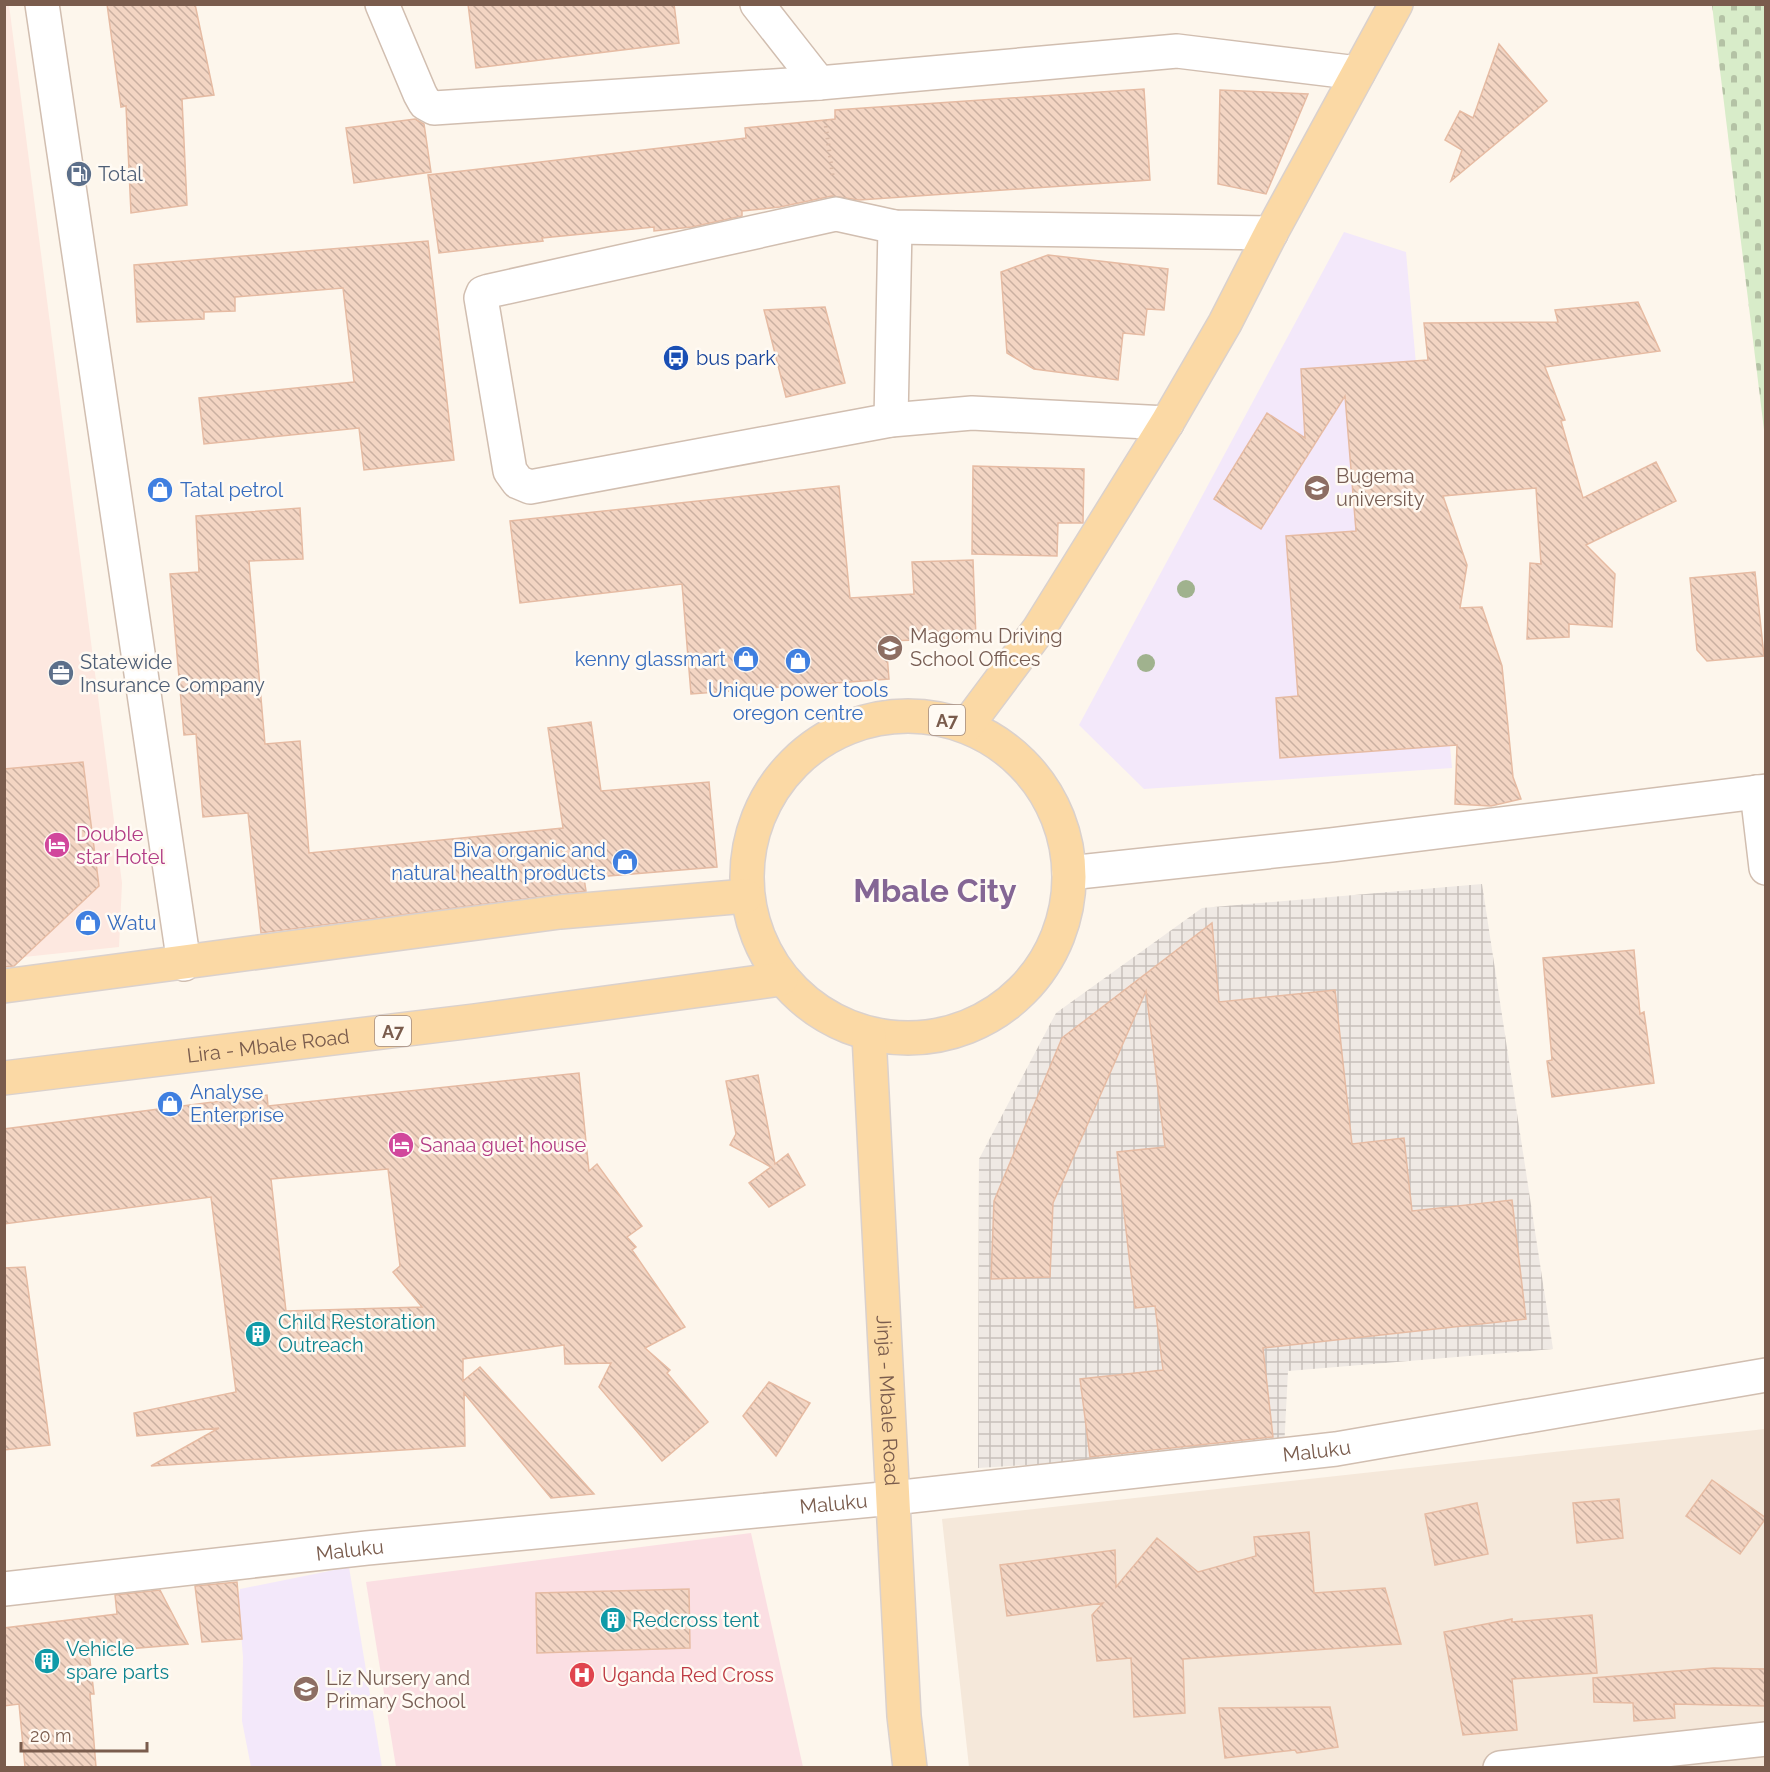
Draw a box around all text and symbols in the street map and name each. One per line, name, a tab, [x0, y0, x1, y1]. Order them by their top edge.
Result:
fuel station icon: Total	[64, 159, 94, 189]
place label: Total	[98, 162, 143, 186]
bus stop icon: bus park	[661, 343, 691, 373]
place label: bus park	[696, 346, 776, 370]
place label: Bugema university	[1336, 464, 1425, 511]
school or university icon: Bugema university	[1302, 473, 1332, 503]
shop icon: Tatal petrol	[145, 475, 175, 505]
place label: Tatal petrol	[180, 478, 284, 502]
place label: Magomu Driving School Offices	[910, 624, 1063, 671]
school or university icon: Magomu Driving School Offices	[875, 633, 905, 663]
shop icon: kenny glassmart	[731, 644, 761, 674]
shop icon: Unique power tools oregon centre	[783, 646, 813, 676]
place label: kenny glassmart	[575, 647, 726, 671]
place label: Statewide Insurance Company	[80, 650, 265, 697]
office icon: Statewide Insurance Company	[46, 658, 76, 688]
place label: Unique power tools oregon centre	[708, 678, 888, 725]
road number: A7	[929, 705, 965, 735]
place label: Double star Hotel	[76, 822, 166, 869]
hotel icon: Double star Hotel	[42, 830, 72, 860]
place label: Biva organic and natural health products	[391, 838, 606, 885]
shop icon: Biva organic and natural health products	[610, 847, 640, 877]
district label: Mbale City	[853, 872, 1017, 909]
shop icon: Watu	[73, 908, 103, 938]
place label: Watu	[107, 911, 156, 935]
road number: A7	[375, 1016, 411, 1046]
street label: Lira - Mbale Road	[185, 1024, 351, 1068]
place label: Analyse Enterprise	[190, 1080, 284, 1127]
shop icon: Analyse Enterprise	[155, 1089, 185, 1119]
hotel icon: Sanaa guet house	[386, 1130, 416, 1160]
place label: Sanaa guet house	[420, 1133, 586, 1157]
place label: Child Restoration Outreach	[278, 1310, 436, 1357]
street label: Jinja - Mbale Road	[871, 1315, 904, 1486]
building icon: Child Restoration Outreach	[243, 1319, 273, 1349]
street label: Maluku	[1282, 1435, 1353, 1467]
street label: Maluku	[799, 1488, 869, 1519]
street label: Maluku	[315, 1534, 385, 1566]
building icon: Redcross tent	[598, 1605, 628, 1635]
place label: Redcross tent	[632, 1608, 760, 1632]
place label: Vehicle spare parts	[66, 1637, 169, 1684]
building icon: Vehicle spare parts	[32, 1646, 62, 1676]
hospital icon: Uganda Red Cross	[567, 1660, 597, 1690]
place label: Uganda Red Cross	[602, 1663, 774, 1687]
place label: Liz Nursery and Primary School	[326, 1666, 470, 1713]
school or university icon: Liz Nursery and Primary School	[291, 1674, 321, 1704]
scale bar	[21, 1715, 147, 1753]
text: 20 m	[30, 1725, 72, 1746]

